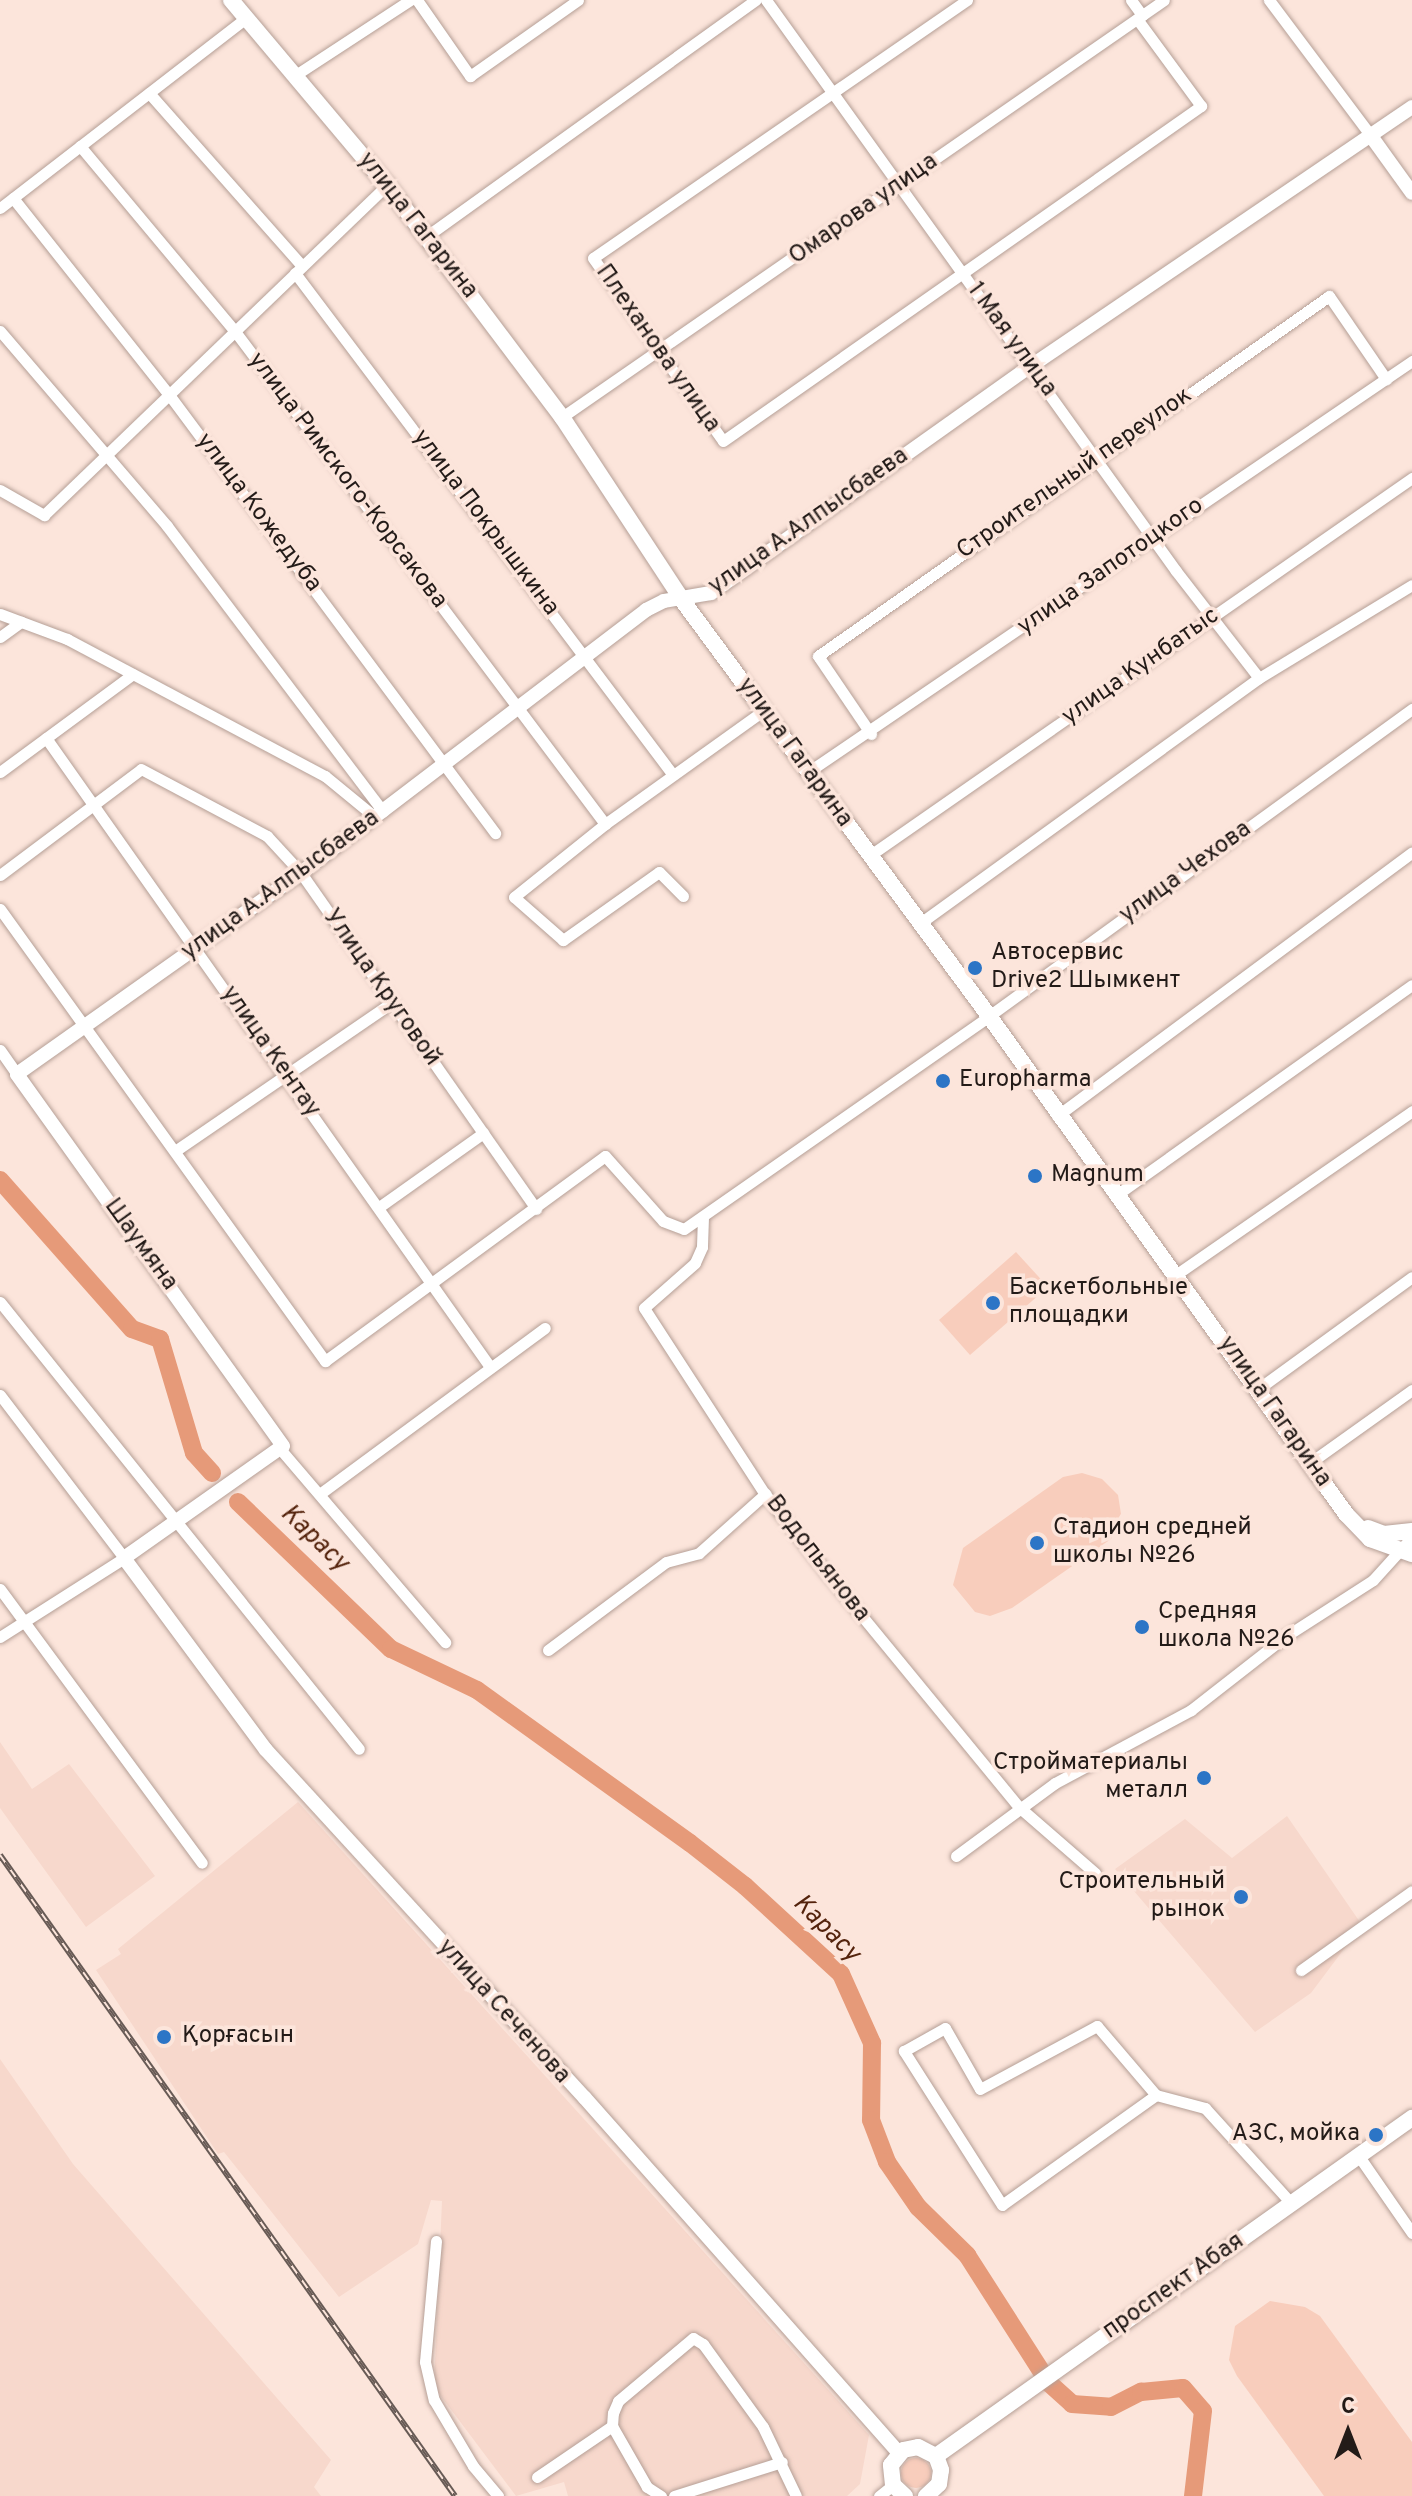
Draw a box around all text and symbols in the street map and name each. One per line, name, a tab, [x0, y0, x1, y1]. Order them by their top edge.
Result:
street label: улица Гагарина	[351, 147, 483, 305]
street label: Омарова улица	[784, 148, 944, 272]
street label: Плеханова улица	[588, 260, 726, 438]
street label: 1 Мая улица	[960, 277, 1062, 403]
street label: улица Римского-Корсакова	[241, 347, 453, 615]
street label: Строительный переулок	[952, 382, 1198, 566]
street label: улица Покрышкина	[406, 424, 564, 622]
street label: улица Кожедуба	[189, 428, 327, 598]
street label: улица А.Алпысбаева	[703, 442, 915, 602]
street label: улица Запотоцкого	[1012, 492, 1210, 642]
street label: улица Кунбатыс	[1057, 602, 1225, 732]
street label: улица Гагарина	[730, 673, 858, 833]
street label: улица А.Алпысбаева	[176, 804, 386, 968]
street label: улица Чехова	[1115, 816, 1257, 930]
street label: Улица Круговой	[316, 904, 446, 1072]
place label: Автосервис Drive2 Шымкент	[991, 940, 1180, 996]
marker: Автосервис Drive2 Шымкент	[966, 959, 984, 977]
street label: улица Кентау	[214, 981, 326, 1123]
place label: Europharma	[959, 1067, 1091, 1095]
marker: Europharma	[934, 1072, 952, 1090]
place label: Magnum	[1051, 1162, 1144, 1190]
marker: Magnum	[1026, 1167, 1044, 1185]
street label: Шаумяна	[97, 1193, 183, 1297]
place label: Баскетбольные площадки	[1009, 1275, 1188, 1331]
marker: Баскетбольные площадки	[984, 1294, 1002, 1312]
street label: улица Гагарина	[1211, 1331, 1337, 1493]
street label: Водопьянова	[759, 1490, 875, 1628]
water label: Карасу	[273, 1499, 355, 1579]
place label: Стадион средней школы №26	[1053, 1515, 1252, 1571]
marker: Стадион средней школы №26	[1028, 1534, 1046, 1552]
place label: Средняя школа №26	[1158, 1599, 1295, 1655]
marker: Средняя школа №26	[1133, 1618, 1151, 1636]
place label: Стройматериалы металл	[993, 1750, 1188, 1806]
marker: Стройматериалы металл	[1195, 1769, 1213, 1787]
place label: Строительный рынок	[1059, 1869, 1225, 1925]
water label: Карасу	[785, 1888, 867, 1970]
marker: Строительный рынок	[1232, 1888, 1250, 1906]
street label: улица Сеченова	[431, 1934, 575, 2090]
place label: Қорғасын	[182, 2023, 294, 2051]
marker: Қорғасын	[153, 2026, 175, 2048]
place label: АЗС, мойка	[1232, 2121, 1360, 2149]
marker: АЗС, мойка	[1367, 2126, 1385, 2144]
street label: проспект Абая	[1098, 2227, 1250, 2347]
north arrow	[1308, 2392, 1388, 2472]
text: С	[1341, 2394, 1355, 2421]

